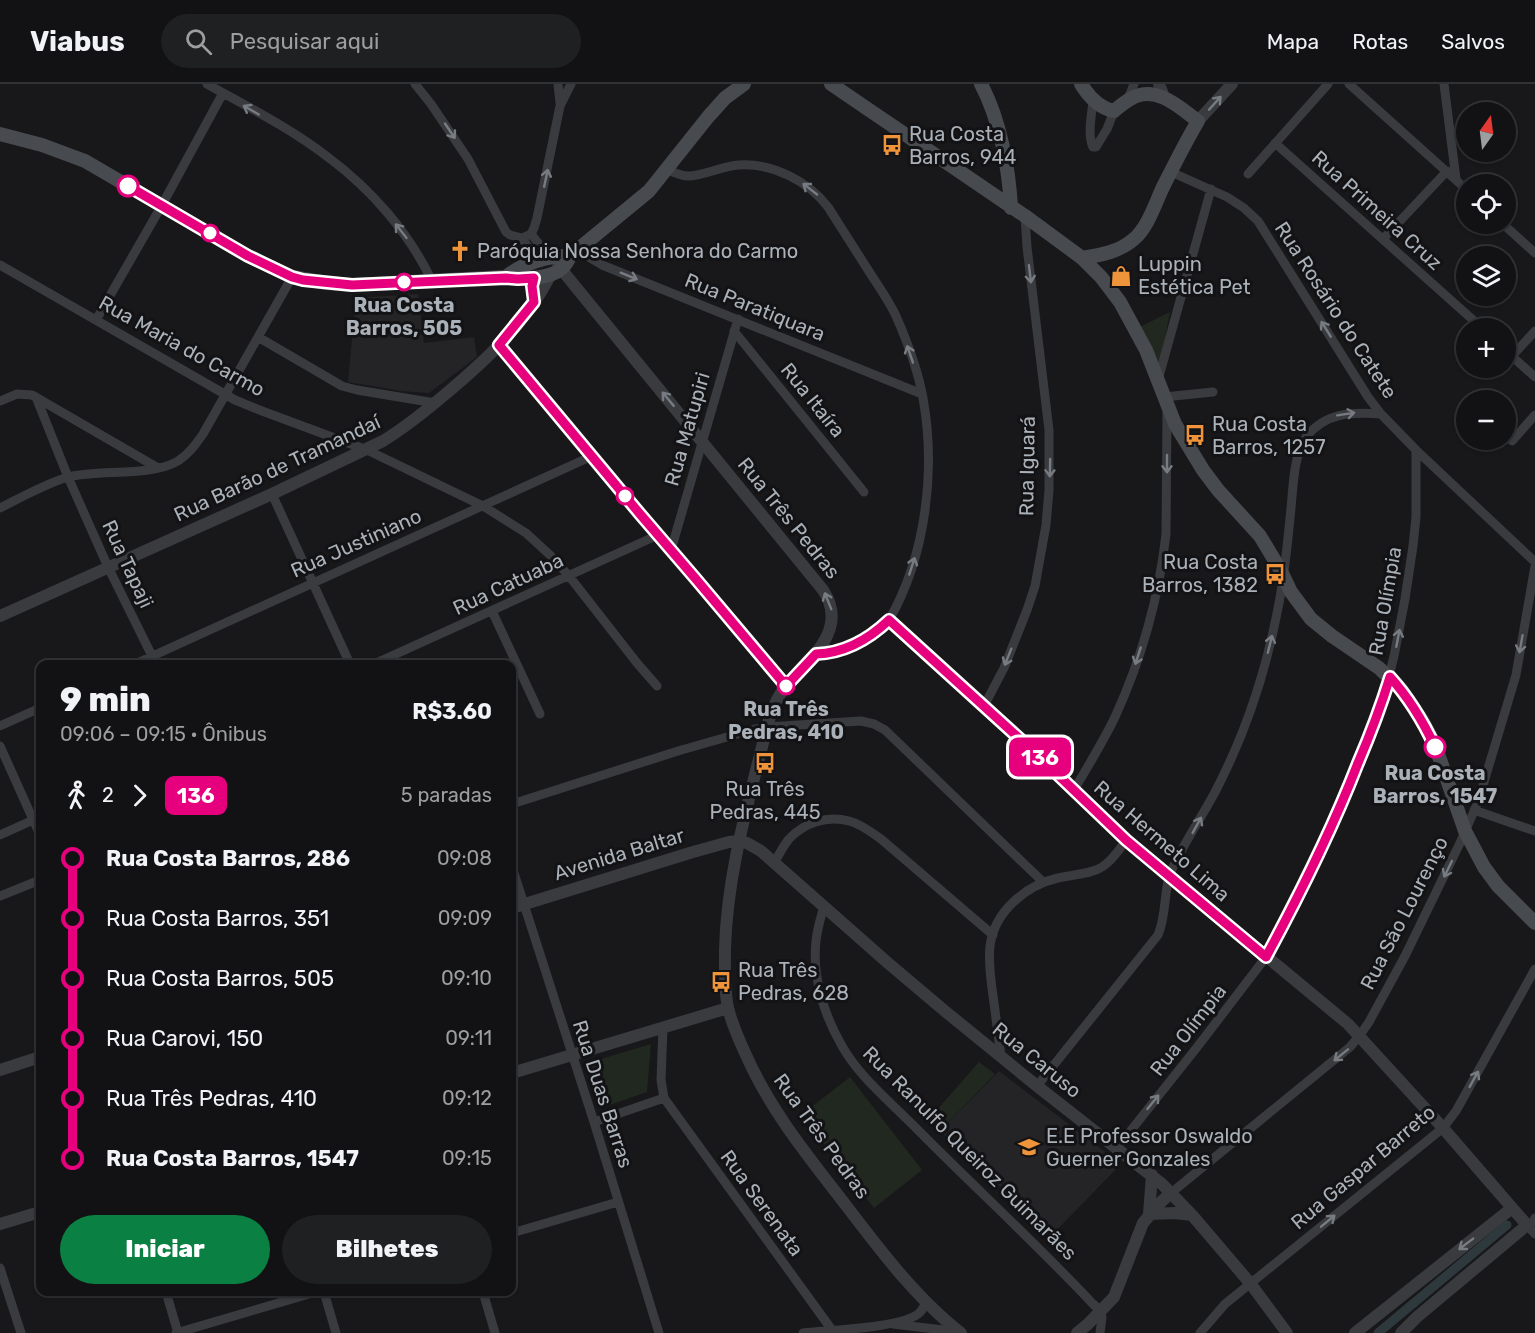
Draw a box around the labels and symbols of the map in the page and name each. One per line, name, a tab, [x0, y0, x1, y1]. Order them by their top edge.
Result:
one-way arrow	[1208, 95, 1222, 110]
north arrow	[1456, 102, 1516, 162]
one-way arrow	[243, 103, 260, 115]
one-way arrow	[443, 122, 456, 139]
place label: Rua Costa Barros, 944	[909, 122, 1016, 169]
bus stop icon: Rua Costa Barros, 944	[880, 133, 904, 157]
street label: Rua Primeira Cruz	[1307, 145, 1447, 275]
one-way arrow	[540, 168, 552, 187]
unlabelled marker	[117, 175, 139, 197]
one-way arrow	[803, 182, 819, 195]
street label: Rua Rosário do Catete	[1270, 217, 1402, 403]
unlabelled marker	[201, 224, 219, 242]
one-way arrow	[395, 224, 408, 240]
church icon: Paróquia Nossa Senhora do Carmo	[448, 239, 472, 263]
place label: Paróquia Nossa Senhora do Carmo	[477, 239, 798, 263]
place label: Luppin Estética Pet	[1138, 252, 1251, 299]
one-way arrow	[1025, 264, 1036, 284]
shop icon: Luppin Estética Pet	[1109, 264, 1133, 288]
street label: Rua Paratiquara	[681, 268, 829, 346]
one-way arrow	[619, 271, 638, 282]
marker: Rua Costa Barros, 505	[395, 273, 413, 291]
street label: Rua Maria do Carmo	[95, 290, 269, 402]
place label: Rua Costa Barros, 505	[346, 293, 462, 340]
one-way arrow	[1319, 321, 1332, 338]
one-way arrow	[904, 345, 915, 364]
street label: Rua Itaíra	[776, 358, 850, 442]
street label: Rua Matupiri	[659, 369, 715, 489]
one-way arrow	[661, 392, 675, 407]
street label: Rua Barão de Tramandaí	[170, 409, 385, 526]
one-way arrow	[1335, 409, 1355, 420]
place label: Rua Costa Barros, 1257	[1212, 412, 1325, 459]
street label: Rua Iguará	[1014, 416, 1040, 516]
bus stop icon: Rua Costa Barros, 1257	[1183, 423, 1207, 447]
street label: Rua Três Pedras	[733, 453, 845, 583]
one-way arrow	[1161, 454, 1173, 474]
one-way arrow	[1044, 458, 1056, 478]
unlabelled marker	[616, 487, 634, 505]
street label: Rua Justiniano	[287, 504, 425, 582]
street label: Rua Tapaji	[97, 516, 159, 612]
street label: Rua Olímpia	[1364, 545, 1406, 657]
street label: Rua Catuaba	[449, 548, 567, 620]
place label: Rua Costa Barros, 1382	[1142, 550, 1258, 597]
one-way arrow	[907, 557, 918, 576]
bus stop icon: Rua Costa Barros, 1382	[1263, 562, 1287, 586]
one-way arrow	[822, 592, 833, 610]
one-way arrow	[1393, 628, 1404, 648]
one-way arrow	[1515, 634, 1526, 654]
one-way arrow	[1264, 635, 1276, 654]
one-way arrow	[1132, 646, 1143, 665]
one-way arrow	[1002, 647, 1013, 666]
marker: Rua Três Pedras, 410	[777, 677, 795, 695]
place label: Rua Três Pedras, 410	[728, 697, 844, 744]
marker: Rua Costa Barros, 1547	[1424, 736, 1446, 758]
line badge: 136	[1006, 738, 1074, 776]
bus stop icon: Rua Três Pedras, 445	[753, 751, 777, 775]
place label: Rua Costa Barros, 1547	[1373, 761, 1497, 808]
street label: Rua Hermeto Lima	[1089, 775, 1235, 907]
place label: Rua Três Pedras, 445	[709, 777, 821, 824]
one-way arrow	[1192, 816, 1203, 834]
street label: Avenida Baltar	[551, 823, 688, 885]
street label: Rua São Lourenço	[1355, 832, 1453, 994]
one-way arrow	[1441, 859, 1453, 877]
place label: Rua Três Pedras, 628	[738, 958, 849, 1005]
bus stop icon: Rua Três Pedras, 628	[709, 970, 733, 994]
street label: Rua Olímpia	[1145, 979, 1231, 1081]
street label: Rua Duas Barras	[568, 1017, 638, 1171]
street label: Rua Caruso	[988, 1017, 1086, 1103]
street label: Rua Ranulfo Queiroz Guimarães	[858, 1041, 1082, 1265]
one-way arrow	[1333, 1048, 1349, 1061]
street label: Rua Três Pedras	[769, 1069, 875, 1203]
one-way arrow	[1468, 1071, 1480, 1088]
one-way arrow	[1146, 1095, 1159, 1111]
street label: Rua Gaspar Barreto	[1286, 1100, 1440, 1234]
place label: E.E Professor Oswaldo Guerner Gonzales	[1046, 1124, 1253, 1171]
school or university icon: E.E Professor Oswaldo Guerner Gonzales	[1017, 1135, 1041, 1159]
street label: Rua Serenata	[715, 1145, 809, 1261]
one-way arrow	[1320, 1214, 1336, 1227]
one-way arrow	[1458, 1238, 1474, 1251]

